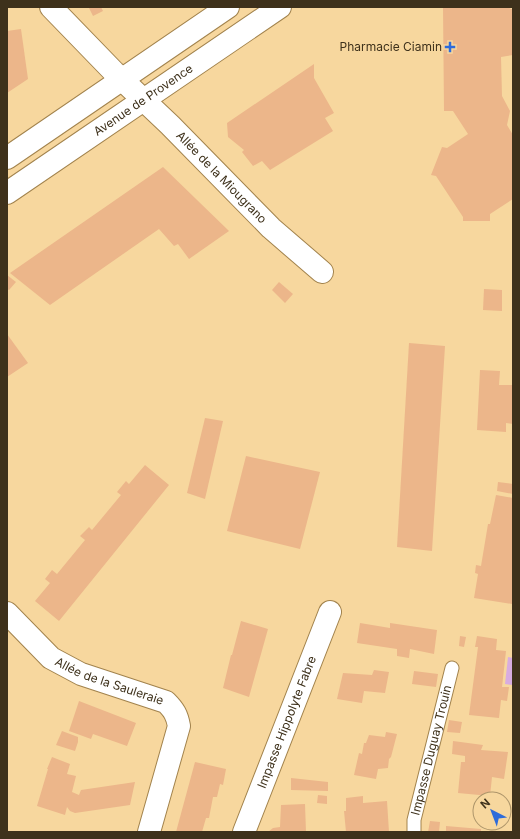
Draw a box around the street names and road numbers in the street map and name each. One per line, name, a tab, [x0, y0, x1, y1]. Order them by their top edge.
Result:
street label: Avenue de Provence	[91, 61, 196, 139]
street label: Allée de la Miougrano	[173, 128, 270, 226]
street label: Impasse Hippolyte Fabre	[254, 653, 319, 790]
street label: Allée de la Sauleraie	[53, 654, 166, 708]
street label: Impasse Duguay Trouin	[407, 683, 454, 817]

